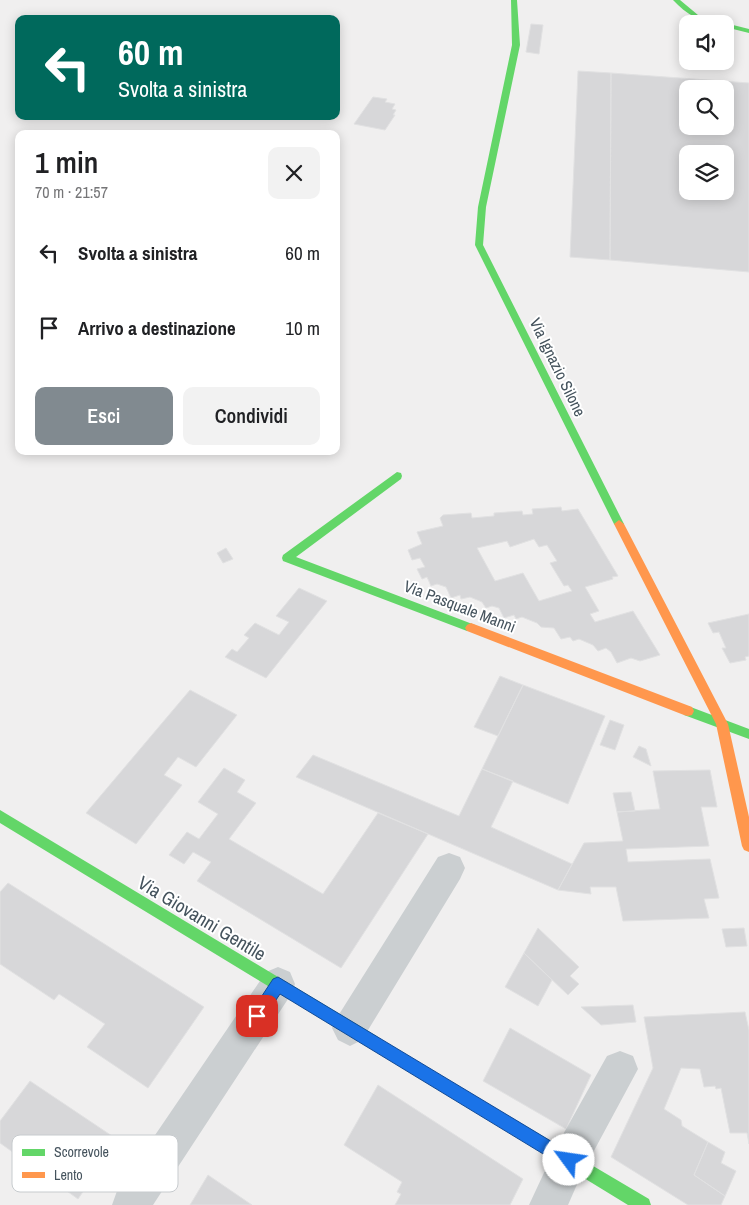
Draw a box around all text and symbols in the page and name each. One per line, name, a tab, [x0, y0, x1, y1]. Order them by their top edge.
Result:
map controls	[679, 15, 734, 200]
button: sound	[679, 15, 734, 70]
text: 60 m	[118, 29, 183, 76]
icon: left	[35, 35, 100, 100]
text: Svolta a sinistra	[118, 74, 247, 104]
button: search	[679, 80, 734, 135]
text: 1 min	[35, 142, 98, 182]
button: layers	[679, 145, 734, 200]
button: close	[268, 147, 320, 199]
text: 70 m · 21:57	[35, 181, 108, 203]
icon: left	[35, 239, 63, 267]
text: Svolta a sinistra	[78, 240, 198, 266]
text: 60 m	[285, 240, 320, 266]
icon: arrive	[35, 314, 63, 342]
street label: Via Ignazio Silone	[525, 314, 591, 420]
text: Arrivo a destinazione	[78, 315, 236, 341]
text: 10 m	[285, 315, 320, 341]
button: Esci	[35, 387, 173, 445]
button: Condividi	[183, 387, 320, 445]
street label: Via Pasquale Manni	[401, 575, 519, 637]
street label: Via Giovanni Gentile	[133, 869, 271, 967]
pin	[236, 995, 278, 1037]
icon: arrive	[243, 1002, 271, 1030]
position arrow	[542, 1133, 594, 1185]
legend	[12, 1135, 178, 1192]
text: Scorrevole	[54, 1143, 109, 1161]
text: Lento	[54, 1166, 83, 1184]

